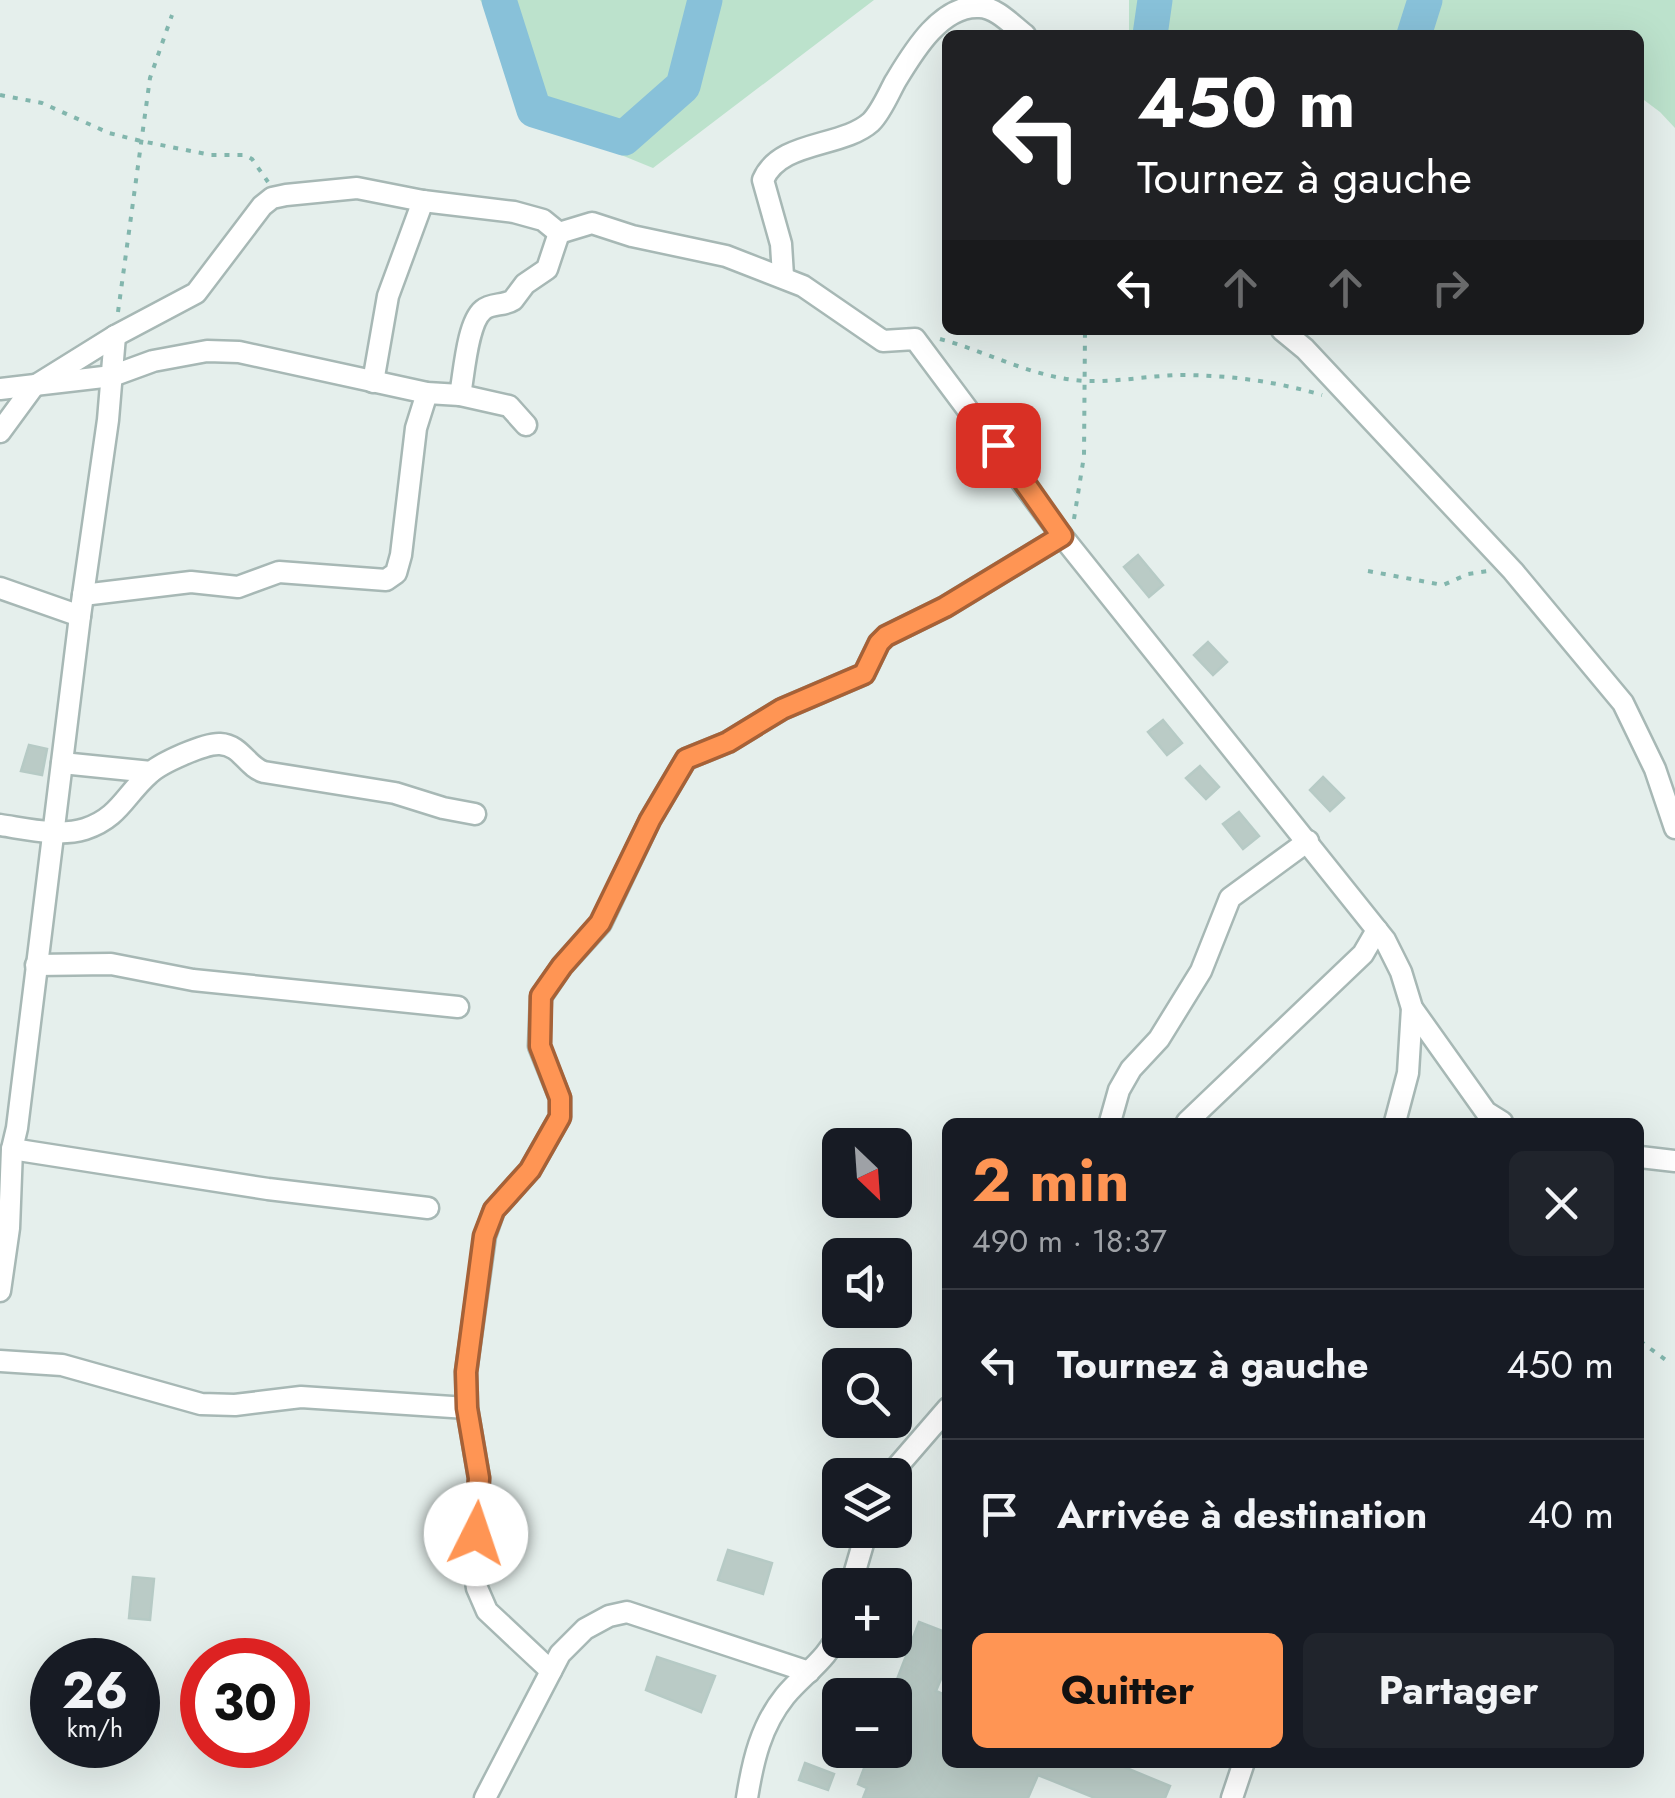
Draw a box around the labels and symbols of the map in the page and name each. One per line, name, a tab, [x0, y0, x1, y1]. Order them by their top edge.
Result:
pin	[956, 403, 1041, 488]
north arrow	[822, 1128, 912, 1218]
position arrow	[424, 1482, 528, 1586]
speed limit sign: 30	[180, 1638, 310, 1768]

